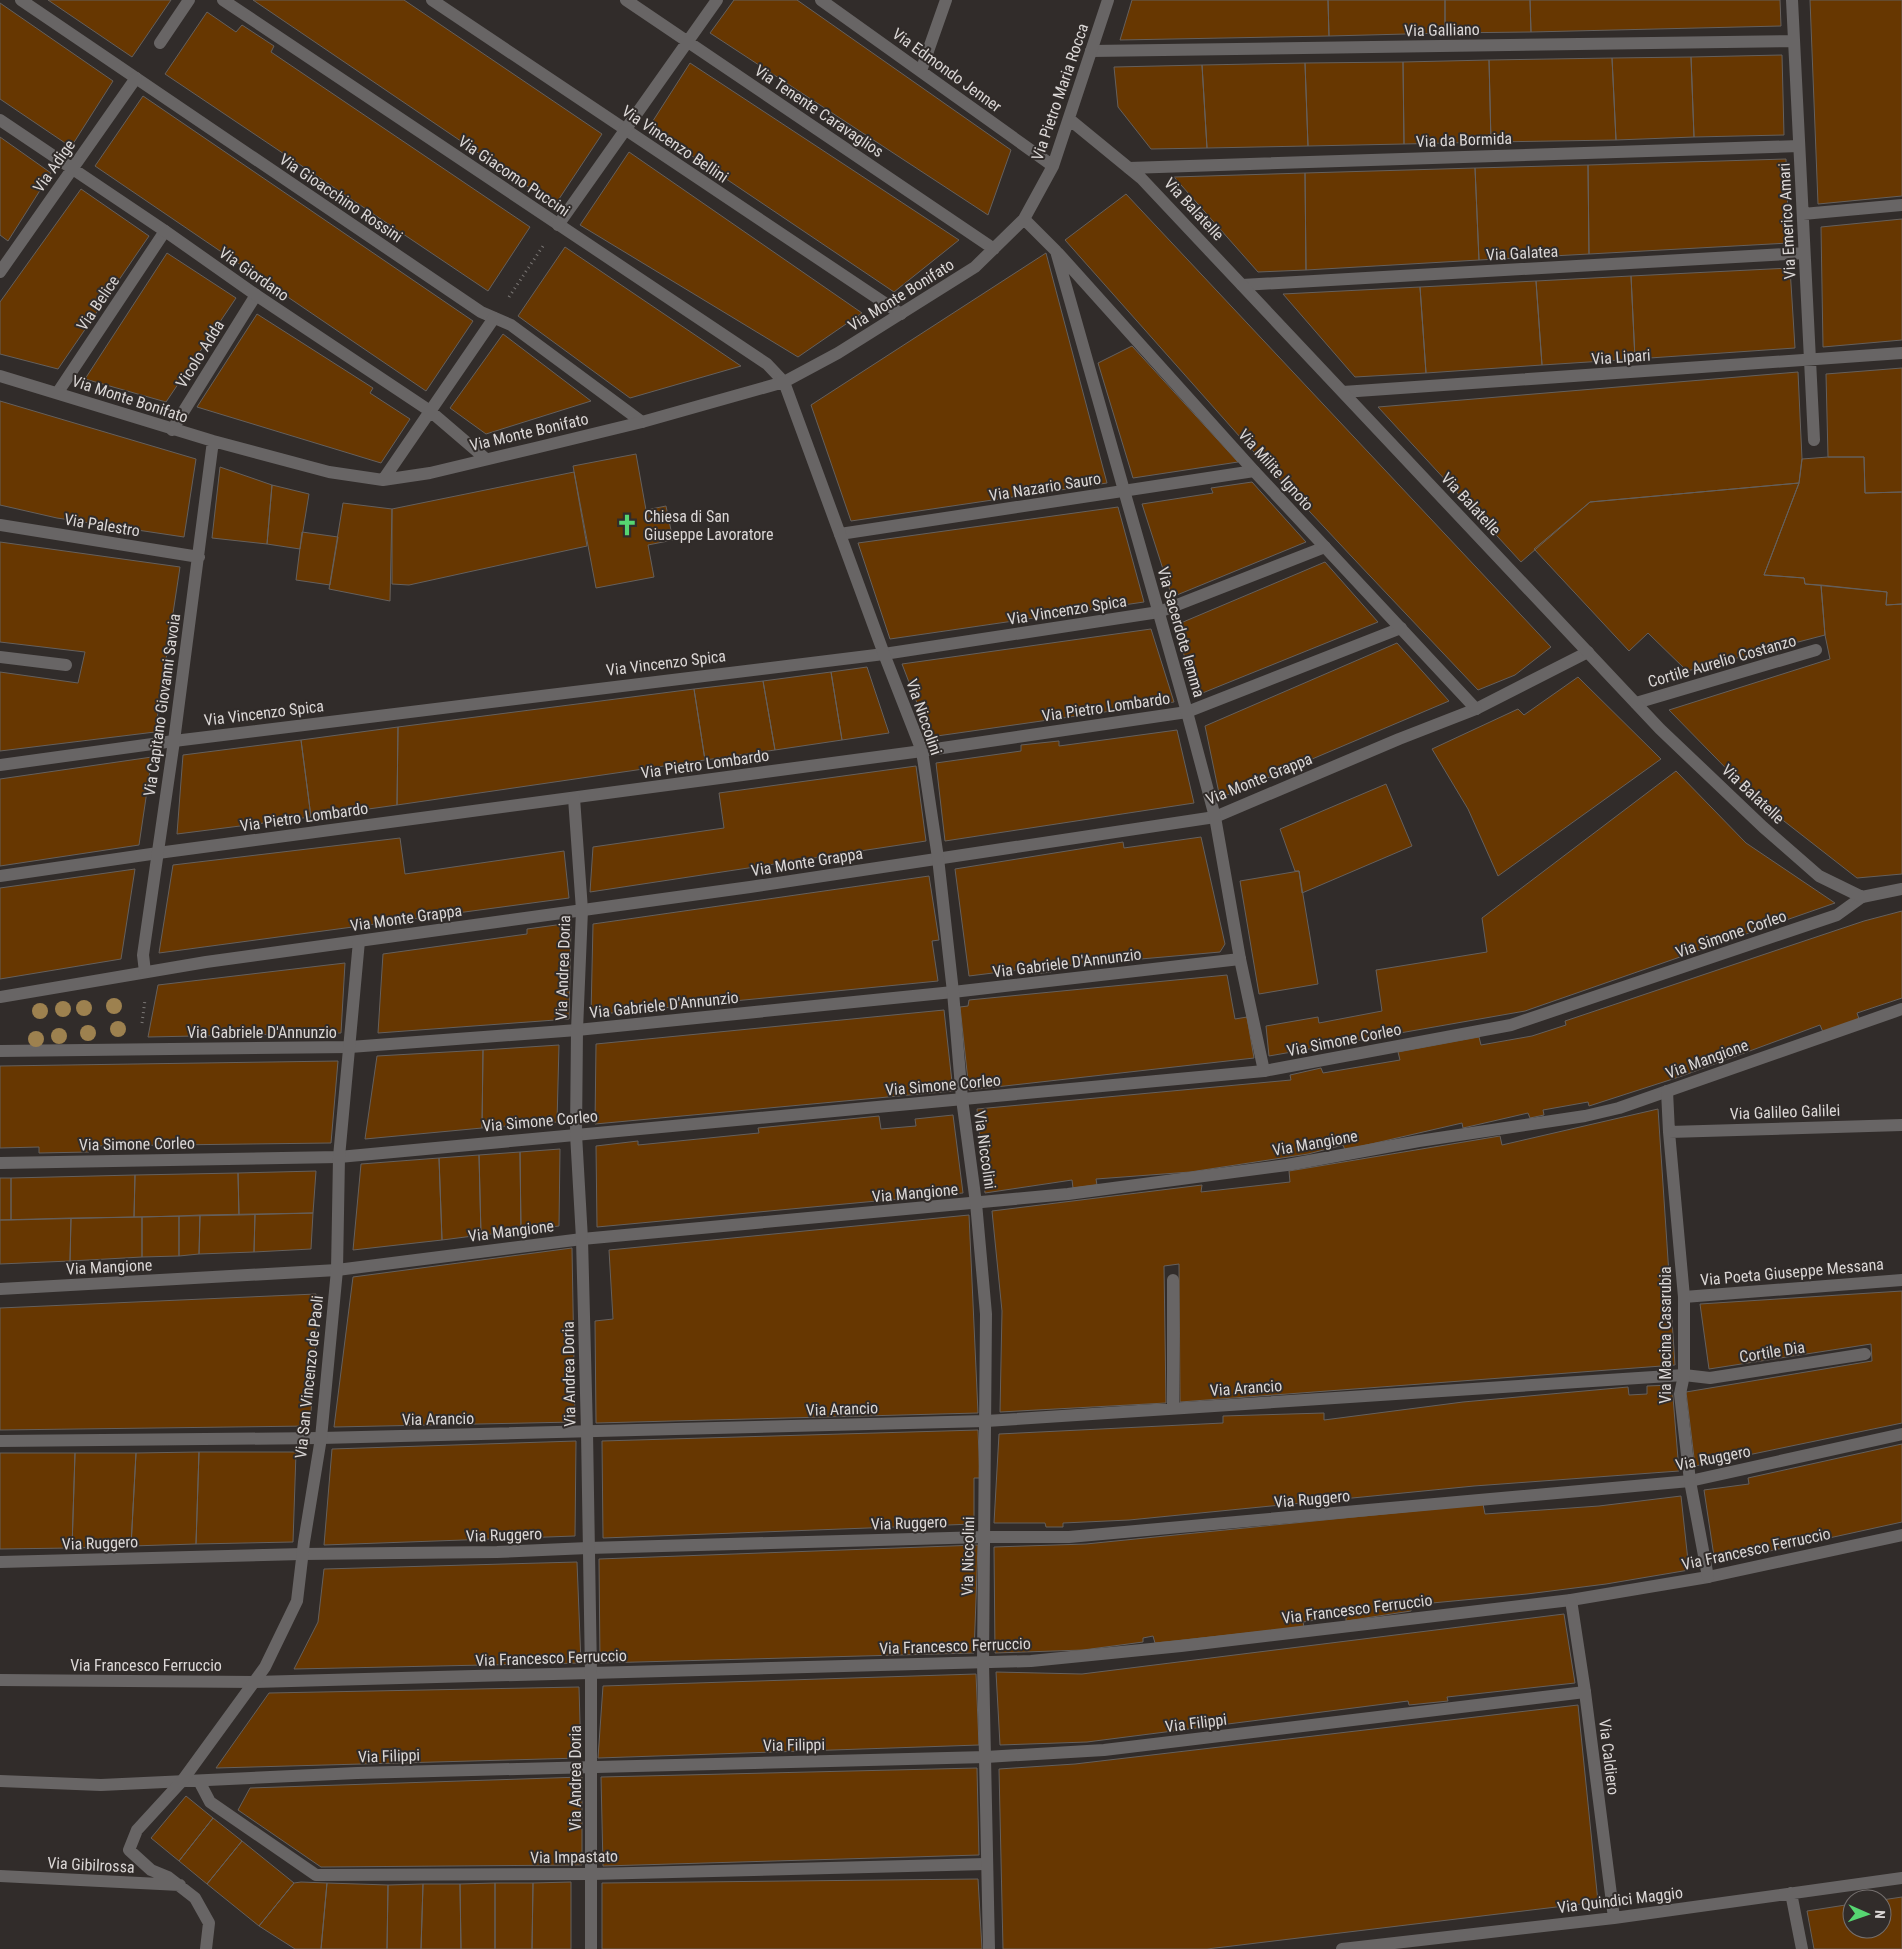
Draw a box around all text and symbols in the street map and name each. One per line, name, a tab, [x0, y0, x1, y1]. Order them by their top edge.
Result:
street label: Via Galliano	[1404, 20, 1480, 40]
street label: Via Pietro Maria Rocca	[1028, 21, 1092, 163]
street label: Via Edmondo Jenner	[889, 24, 1005, 116]
street label: Via Tenente Caravaglios	[751, 61, 887, 161]
street label: Via Vincenzo Bellini	[618, 101, 732, 187]
street label: Via da Bormida	[1416, 129, 1512, 151]
street label: Via Giacomo Puccini	[455, 132, 573, 220]
street label: Via Adige	[29, 136, 79, 196]
street label: Via Gioacchino Rossini	[276, 150, 406, 246]
street label: Via Emerico Amari	[1774, 162, 1800, 280]
street label: Via Balatelle	[1160, 174, 1228, 244]
street label: Via Galatea	[1485, 242, 1559, 264]
street label: Via Giordano	[215, 243, 293, 305]
street label: Via Monte Bonifato	[845, 255, 957, 335]
street label: Via Belice	[73, 272, 123, 334]
street label: Vicolo Adda	[172, 317, 228, 391]
street label: Via Lipari	[1591, 345, 1651, 369]
street label: Via Monte Bonifato	[69, 371, 191, 427]
street label: Via Monte Bonifato	[468, 409, 590, 455]
street label: Via Milite Ignoto	[1234, 425, 1318, 515]
street label: Via Nazario Sauro	[988, 469, 1102, 505]
street label: Via Balatelle	[1437, 469, 1505, 539]
place label: Chiesa di San Giuseppe Lavoratore	[644, 507, 774, 544]
street label: Via Palestro	[63, 510, 141, 540]
church icon: Chiesa di San Giuseppe Lavoratore	[614, 512, 640, 538]
street label: Via Sacerdote Iemma	[1153, 565, 1209, 699]
street label: Via Vincenzo Spica	[1006, 591, 1128, 629]
street label: Via Capitano Giovanni Savoia	[140, 612, 184, 798]
street label: Cortile Aurelio Costanzo	[1646, 631, 1798, 691]
street label: Via Vincenzo Spica	[605, 646, 727, 680]
street label: Via Niccolini	[902, 676, 946, 758]
street label: Via Pietro Lombardo	[1041, 689, 1171, 725]
street label: Via Vincenzo Spica	[203, 696, 325, 730]
street label: Via Pietro Lombardo	[640, 746, 770, 782]
street label: Via Monte Grappa	[1203, 749, 1315, 809]
street label: Via Balatelle	[1718, 760, 1788, 828]
street label: Via Pietro Lombardo	[239, 799, 369, 835]
street label: Via Monte Grappa	[750, 844, 864, 880]
street label: Via Monte Grappa	[349, 901, 463, 935]
street label: Via Simone Corleo	[1673, 906, 1789, 962]
street label: Via Andrea Doria	[552, 915, 574, 1021]
street label: Via Gabriele D'Annunzio	[991, 944, 1143, 982]
street label: Via Gabriele D'Annunzio	[589, 988, 739, 1022]
street label: Via Simone Corleo	[1285, 1020, 1403, 1060]
street label: Via Gabriele D'Annunzio	[187, 1023, 337, 1042]
street label: Via Mangione	[1663, 1035, 1751, 1083]
street label: Via Simone Corleo	[884, 1070, 1002, 1100]
street label: Via Galileo Galilei	[1729, 1101, 1841, 1123]
street label: Via Simone Corleo	[481, 1106, 599, 1136]
street label: Via Niccolini	[970, 1109, 1000, 1191]
street label: Via Mangione	[1271, 1126, 1359, 1160]
street label: Via Simone Corleo	[79, 1133, 195, 1155]
street label: Via Mangione	[871, 1180, 959, 1206]
street label: Via Mangione	[467, 1216, 555, 1246]
street label: Via Mangione	[65, 1255, 153, 1279]
street label: Via Poeta Giuseppe Messana	[1699, 1255, 1885, 1289]
street label: Via Macina Casarubia	[1656, 1266, 1675, 1404]
street label: Via San Vincenzo de Paoli	[291, 1294, 327, 1460]
street label: Via Andrea Doria	[559, 1321, 579, 1427]
street label: Cortile Dia	[1738, 1337, 1806, 1367]
street label: Via Arancio	[1209, 1376, 1283, 1400]
street label: Via Arancio	[806, 1398, 878, 1420]
street label: Via Arancio	[402, 1409, 474, 1429]
street label: Via Ruggero	[1674, 1441, 1752, 1475]
street label: Via Ruggero	[1273, 1486, 1351, 1512]
street label: Via Ruggero	[871, 1512, 947, 1534]
street label: Via Niccolini	[958, 1516, 978, 1596]
street label: Via Ruggero	[466, 1524, 542, 1546]
street label: Via Francesco Ferruccio	[1680, 1524, 1832, 1574]
street label: Via Ruggero	[62, 1532, 138, 1554]
street label: Via Francesco Ferruccio	[1281, 1590, 1433, 1628]
street label: Via Francesco Ferruccio	[879, 1634, 1031, 1658]
street label: Via Francesco Ferruccio	[475, 1646, 627, 1670]
street label: Via Francesco Ferruccio	[70, 1656, 222, 1675]
street label: Via Filippi	[1164, 1710, 1228, 1736]
street label: Via Caldiero	[1595, 1718, 1623, 1796]
street label: Via Andrea Doria	[566, 1725, 585, 1831]
street label: Via Filippi	[763, 1735, 825, 1755]
street label: Via Filippi	[358, 1745, 420, 1767]
street label: Via Impastato	[530, 1847, 618, 1867]
street label: Via Gibilrossa	[47, 1853, 135, 1877]
street label: Via Quindici Maggio	[1556, 1883, 1684, 1917]
north arrow	[1842, 1889, 1892, 1939]
text: N	[1872, 1910, 1888, 1919]

